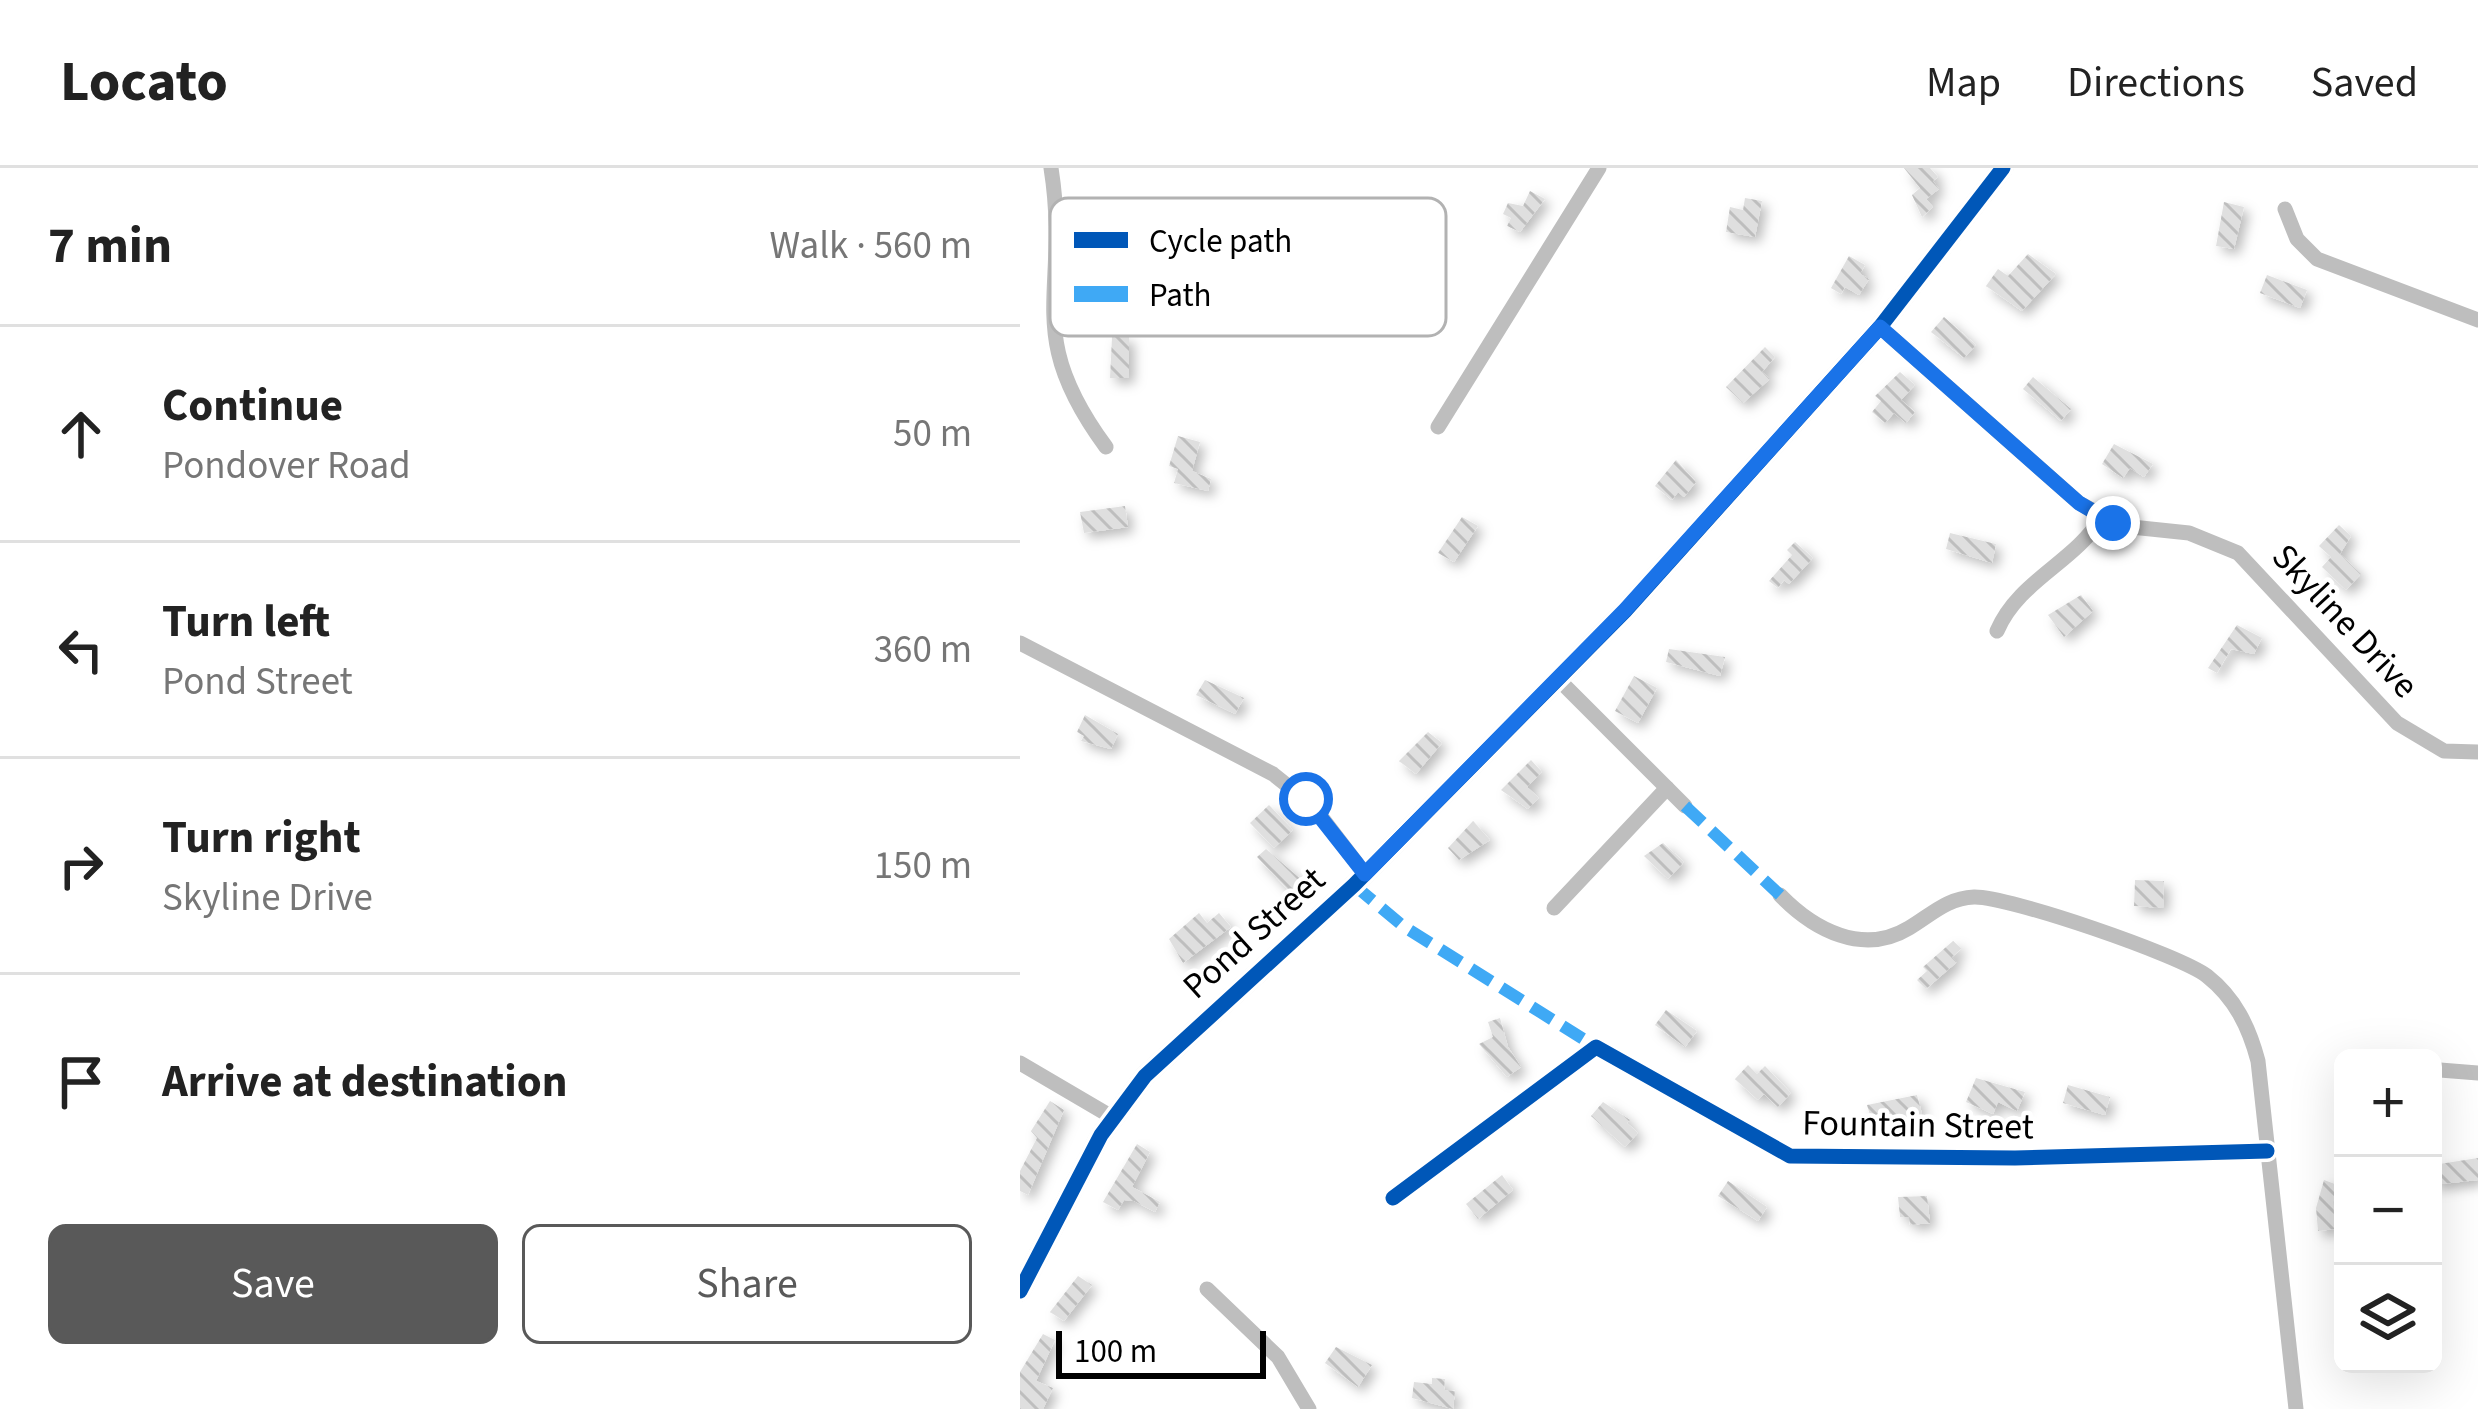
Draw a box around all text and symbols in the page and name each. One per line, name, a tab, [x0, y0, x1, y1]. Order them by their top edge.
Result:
text: Locato	[60, 42, 228, 123]
text: Map	[1926, 53, 2001, 113]
text: Directions	[2067, 53, 2245, 113]
text: Saved	[2311, 53, 2418, 113]
legend	[1050, 198, 1446, 336]
text: 7 min	[48, 210, 172, 282]
text: Walk · 560 m	[769, 218, 972, 274]
text: Cycle path	[1149, 218, 1292, 265]
text: Path	[1149, 272, 1212, 319]
text: Continue	[162, 374, 343, 438]
icon: ahead	[48, 401, 114, 467]
text: 50 m	[893, 406, 972, 462]
text: Pondover Road	[162, 438, 411, 494]
route end	[2086, 496, 2140, 550]
street label: Skyline Drive	[2260, 532, 2430, 710]
text: Turn left	[162, 590, 330, 654]
icon: left	[48, 617, 114, 683]
text: 360 m	[874, 622, 972, 678]
text: Pond Street	[162, 654, 353, 710]
route start	[1279, 772, 1333, 826]
text: Turn right	[162, 806, 361, 870]
icon: right	[48, 833, 114, 899]
text: 150 m	[874, 838, 972, 894]
street label: Pond Street	[1171, 855, 1337, 1011]
text: Skyline Drive	[162, 870, 373, 926]
icon: arrive	[48, 1049, 114, 1115]
map controls	[2334, 1049, 2442, 1373]
button: +	[2334, 1049, 2442, 1157]
text: Arrive at destination	[162, 1050, 567, 1114]
street label: Fountain Street	[1802, 1097, 2034, 1153]
button: −	[2334, 1157, 2442, 1265]
button: Save	[48, 1224, 498, 1344]
button: Share	[522, 1224, 972, 1344]
button: layers	[2334, 1265, 2442, 1373]
scale bar	[1056, 1325, 1266, 1378]
text: 100 m	[1074, 1328, 1157, 1375]

